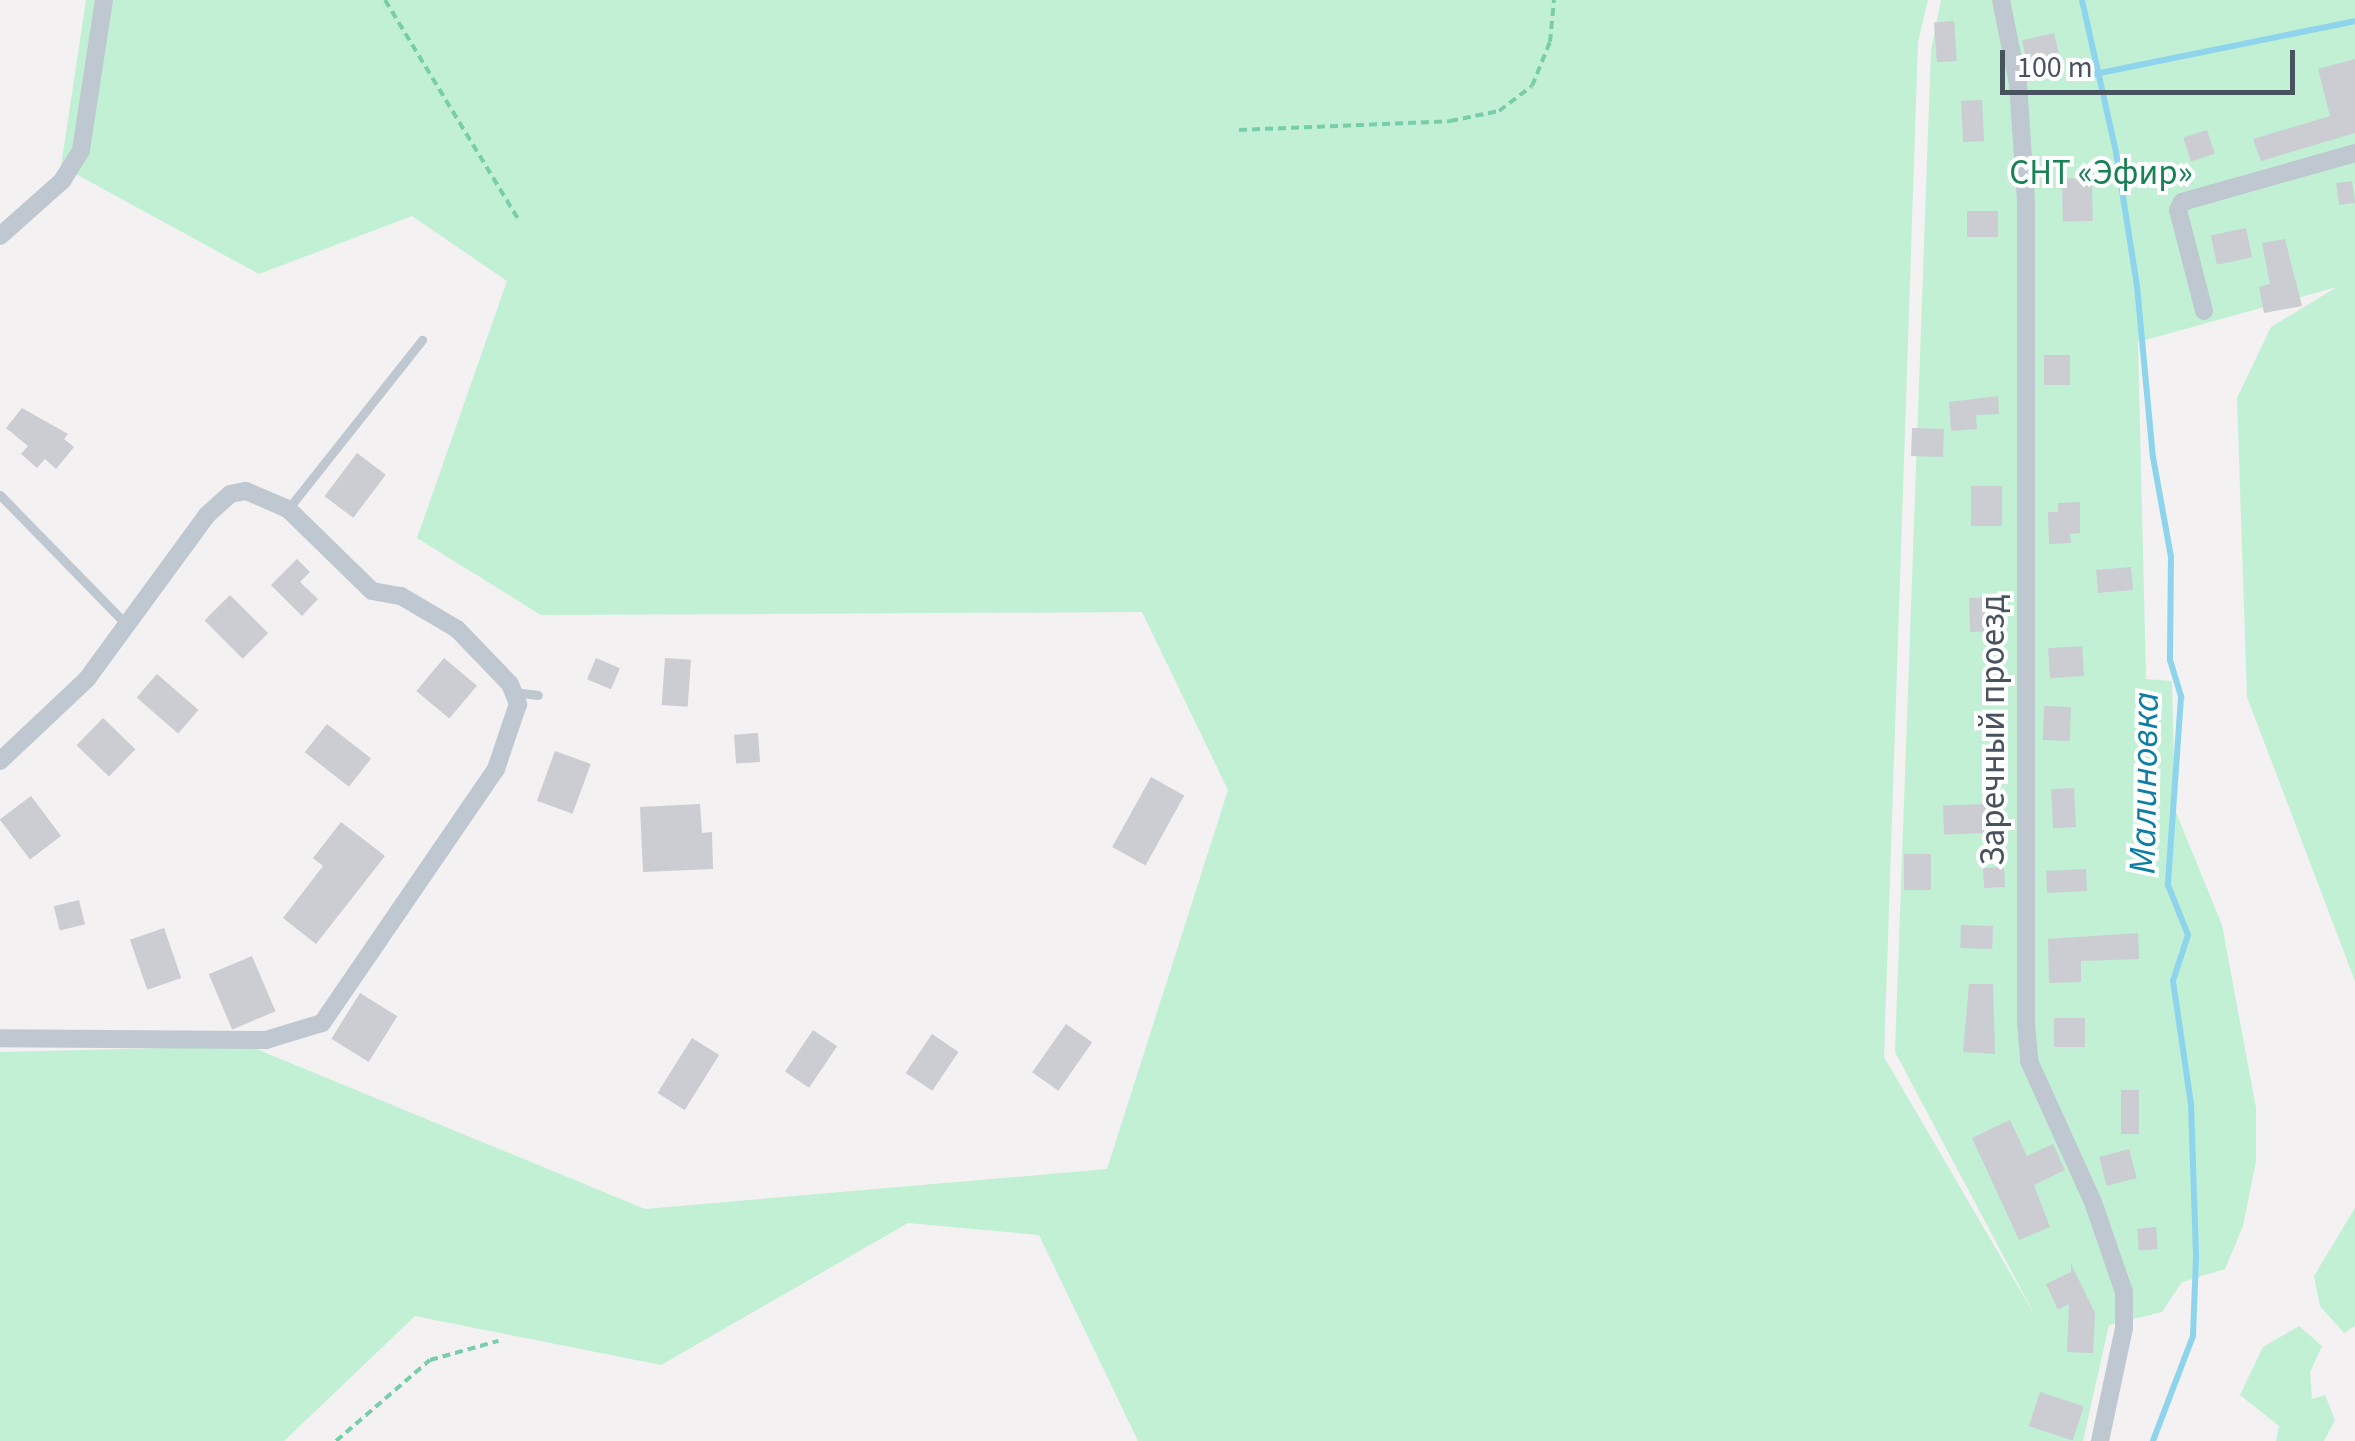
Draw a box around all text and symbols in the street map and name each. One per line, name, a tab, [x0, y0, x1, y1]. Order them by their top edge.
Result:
scale bar	[2005, 30, 2300, 92]
text: 100 m	[2017, 46, 2093, 89]
park label: СНТ «Эфир»	[2009, 152, 2193, 194]
street label: Заречный проезд	[1972, 594, 2014, 866]
water label: Малиновка	[2121, 691, 2169, 875]

